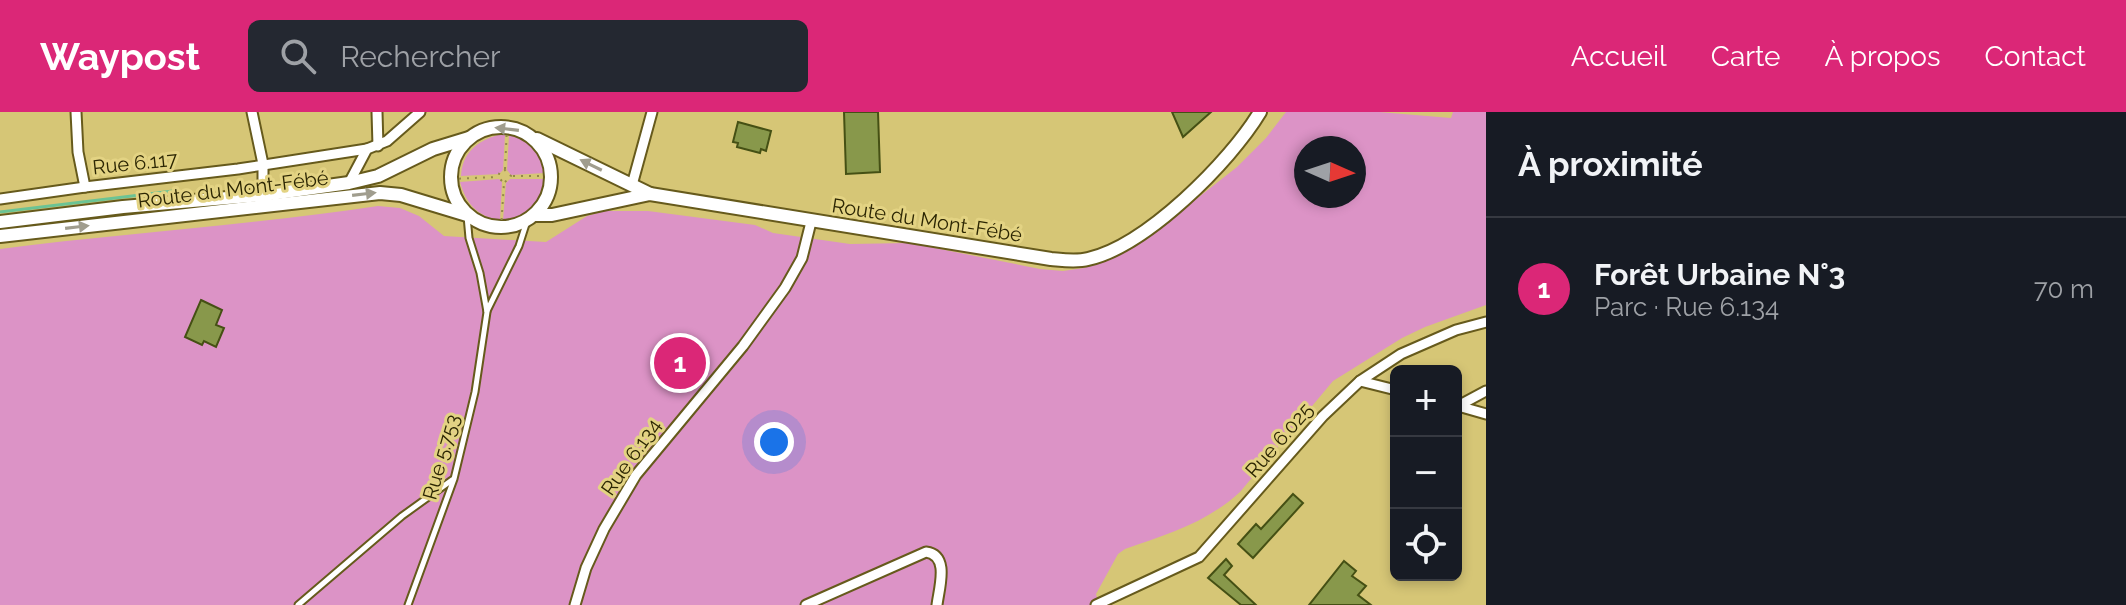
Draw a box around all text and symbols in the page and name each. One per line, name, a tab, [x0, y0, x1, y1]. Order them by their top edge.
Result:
search box	[248, 20, 808, 92]
text: Waypost	[40, 34, 200, 79]
icon: search	[276, 34, 320, 78]
text: Rechercher	[340, 39, 501, 74]
text: Accueil	[1571, 40, 1667, 73]
text: Carte	[1711, 40, 1781, 73]
text: À propos	[1825, 40, 1941, 73]
text: Contact	[1985, 40, 2086, 73]
one-way arrow	[494, 122, 519, 135]
north arrow	[1294, 136, 1366, 208]
text: À proximité	[1518, 144, 1703, 184]
street label: Rue 6.117	[91, 147, 179, 179]
one-way arrow	[579, 158, 602, 172]
street label: Route du Mont-Fébé	[136, 165, 330, 213]
one-way arrow	[351, 188, 376, 201]
street label: Route du Mont-Fébé	[830, 193, 1024, 247]
one-way arrow	[65, 221, 90, 234]
text: Forêt Urbaine N°3	[1594, 257, 1845, 292]
text: 1	[1538, 274, 1550, 304]
text: 70 m	[2034, 274, 2094, 304]
text: Parc · Rue 6.134	[1594, 292, 1779, 322]
pin: 1	[654, 333, 706, 393]
map controls	[1390, 365, 1462, 581]
button: +	[1390, 365, 1462, 437]
street label: Rue 6.025	[1240, 398, 1318, 482]
street label: Rue 5.753	[417, 412, 465, 502]
street label: Rue 6.134	[596, 414, 666, 500]
your location	[754, 422, 794, 462]
button: −	[1390, 437, 1462, 509]
button: locate	[1390, 509, 1462, 581]

